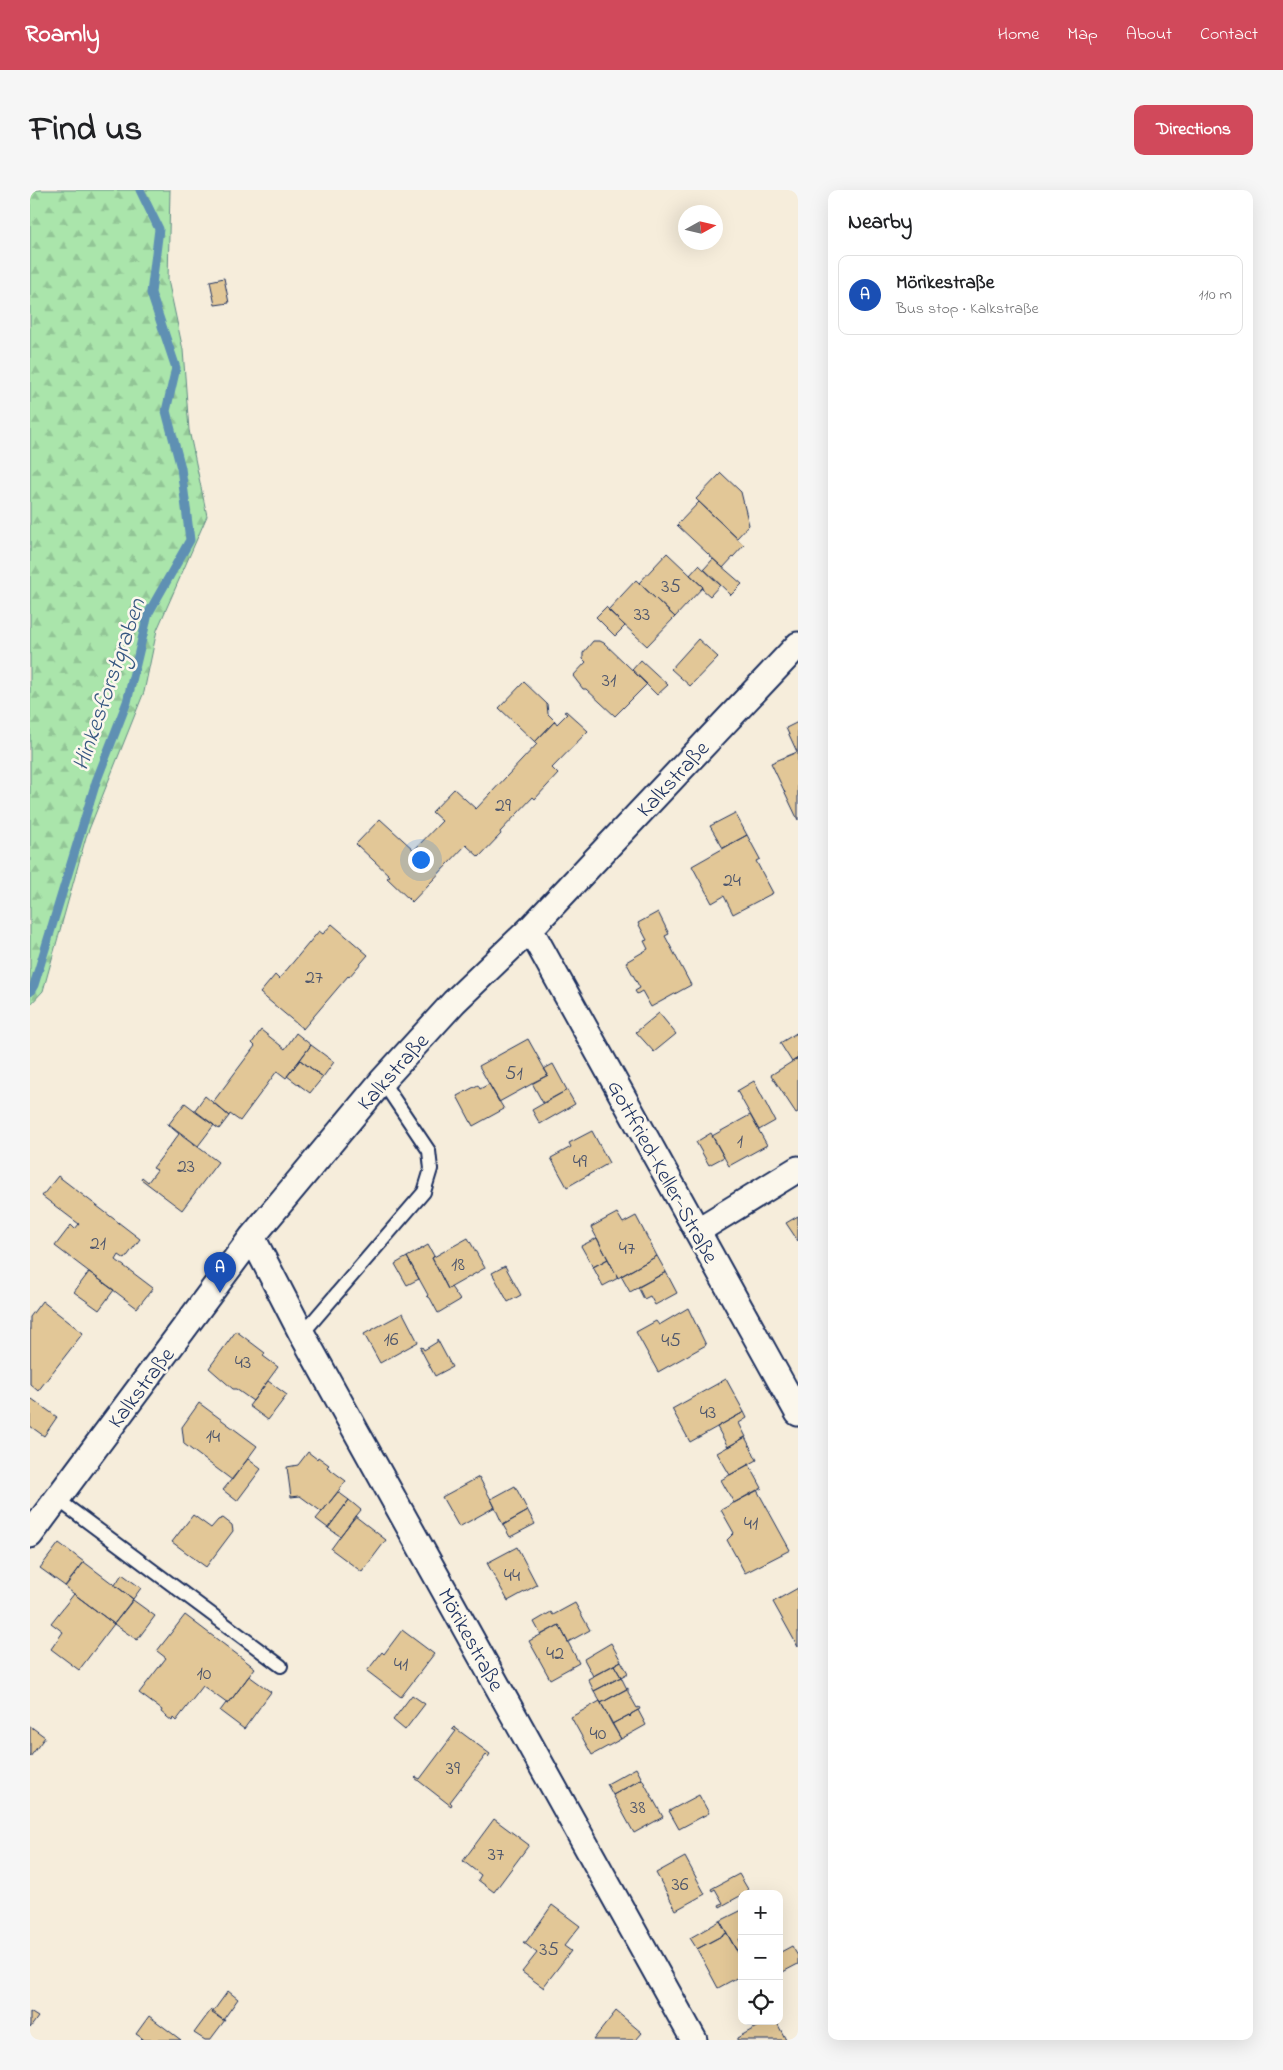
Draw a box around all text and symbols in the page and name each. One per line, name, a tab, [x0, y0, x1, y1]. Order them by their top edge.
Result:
text: Roamly	[25, 18, 100, 53]
text: Home	[998, 22, 1039, 48]
text: Map	[1067, 22, 1098, 48]
text: About	[1126, 22, 1172, 48]
text: Contact	[1200, 22, 1258, 48]
text: Find us	[30, 105, 142, 156]
button: Directions	[1134, 105, 1253, 155]
north arrow	[678, 205, 723, 250]
text: Nearby	[848, 208, 912, 238]
text: Mörikestraße	[896, 270, 994, 297]
text: A	[860, 283, 870, 307]
text: 110 m	[1198, 283, 1232, 307]
text: Bus stop · Kalkstraße	[896, 297, 1039, 321]
house number: 35	[661, 573, 681, 602]
water label: Hinkesforstgraben	[65, 593, 157, 776]
house number: 33	[634, 601, 650, 630]
house number: 31	[602, 667, 616, 696]
street label: Kalkstraße	[630, 734, 718, 826]
house number: 29	[495, 792, 511, 821]
your location	[408, 847, 434, 873]
house number: 24	[723, 867, 741, 896]
house number: 27	[305, 964, 323, 993]
street label: Kalkstraße	[351, 1027, 438, 1119]
house number: 51	[505, 1060, 523, 1089]
street label: Gottfried-Keller-Straße	[598, 1075, 725, 1270]
house number: 1	[737, 1128, 743, 1157]
house number: 49	[573, 1148, 587, 1177]
house number: 23	[177, 1153, 195, 1182]
house number: 21	[90, 1230, 106, 1259]
house number: 47	[619, 1235, 635, 1264]
house number: 18	[451, 1251, 465, 1280]
pin: A	[204, 1252, 236, 1293]
house number: 16	[383, 1326, 399, 1355]
house number: 45	[661, 1327, 681, 1356]
street label: Kalkstraße	[101, 1341, 184, 1436]
house number: 43	[235, 1349, 251, 1378]
house number: 43	[700, 1399, 716, 1428]
house number: 14	[206, 1423, 220, 1452]
house number: 41	[744, 1510, 758, 1539]
house number: 44	[504, 1562, 520, 1591]
street label: Mörikestraße	[428, 1583, 511, 1698]
house number: 42	[546, 1640, 564, 1669]
house number: 41	[394, 1651, 408, 1680]
house number: 10	[197, 1660, 212, 1689]
house number: 40	[590, 1720, 607, 1749]
house number: 39	[446, 1755, 460, 1784]
house number: 38	[630, 1794, 646, 1823]
house number: 37	[488, 1841, 504, 1870]
house number: 36	[671, 1871, 689, 1900]
map controls	[738, 1890, 783, 2025]
button: +	[738, 1890, 783, 1935]
button: −	[738, 1935, 783, 1980]
house number: 35	[539, 1936, 559, 1965]
button: locate	[738, 1980, 783, 2025]

